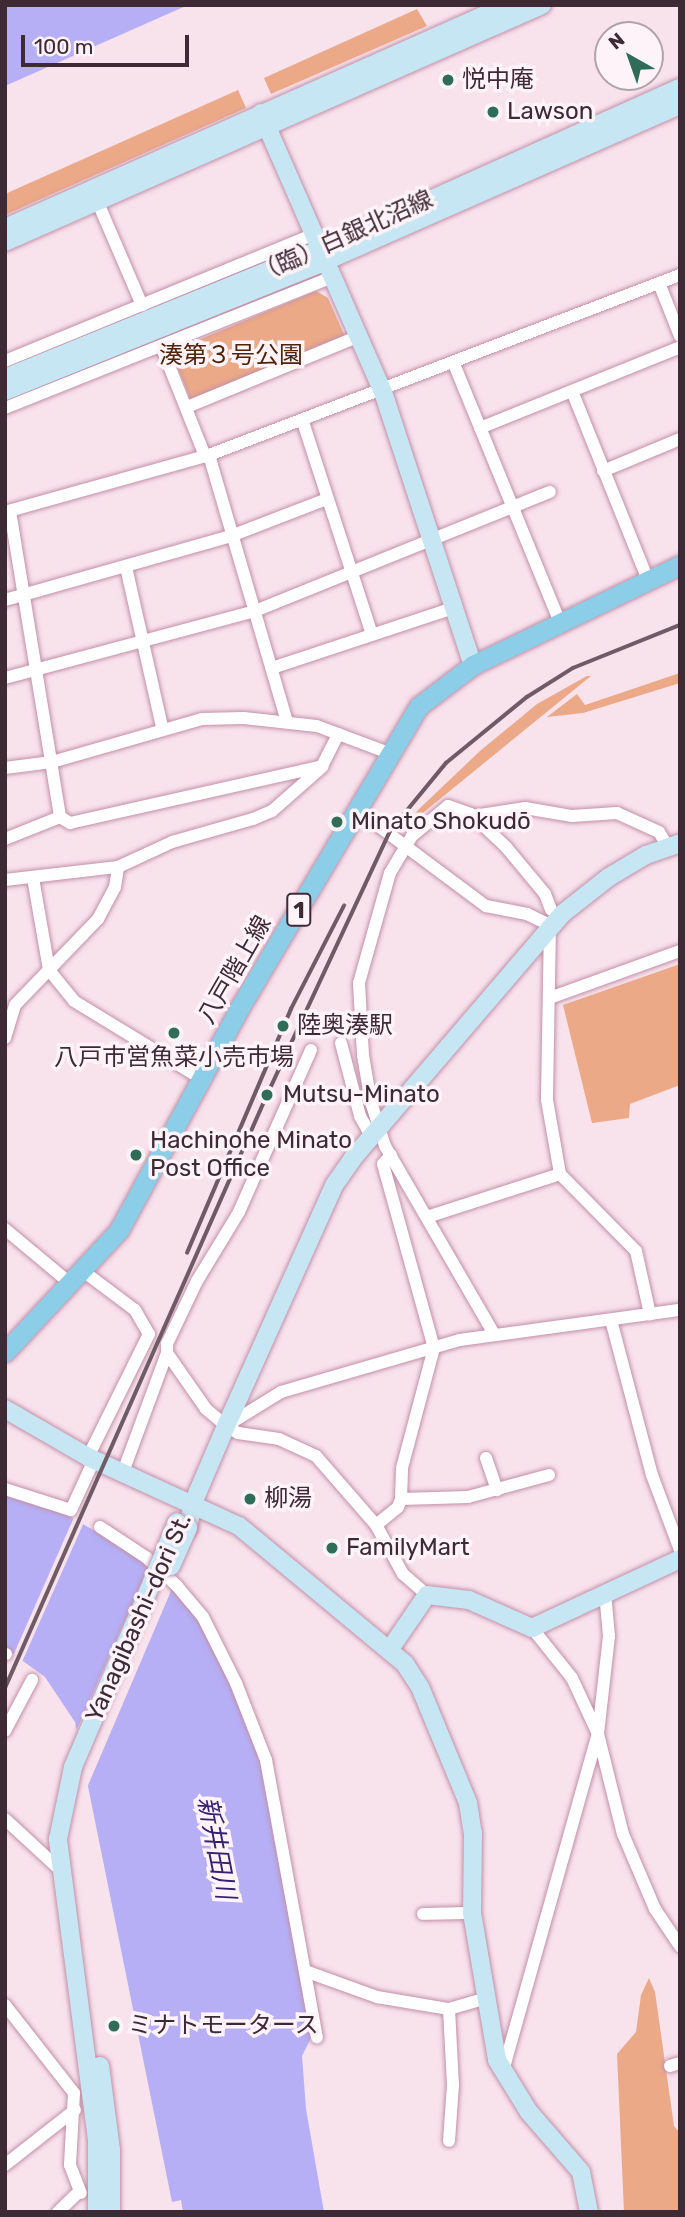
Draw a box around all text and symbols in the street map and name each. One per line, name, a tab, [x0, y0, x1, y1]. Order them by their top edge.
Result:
scale bar	[24, 21, 192, 65]
north arrow	[594, 21, 664, 91]
text: N	[604, 28, 629, 54]
text: 100 m	[34, 34, 93, 59]
place label: 悦中庵	[462, 66, 534, 94]
marker: 悦中庵	[440, 72, 456, 88]
place label: Lawson	[507, 98, 593, 126]
marker: Lawson	[485, 104, 501, 120]
street label: （臨）白銀北沼線	[250, 185, 438, 289]
park label: 湊第３号公園	[159, 342, 303, 370]
place label: Minato Shokudō	[351, 808, 531, 836]
marker: Minato Shokudō	[329, 814, 345, 830]
road number: 1	[285, 890, 313, 930]
street label: 八戸階上線	[193, 911, 277, 1029]
place label: 陸奥湊駅	[297, 1012, 393, 1040]
marker: 陸奥湊駅	[275, 1018, 291, 1034]
marker: 八戸市営魚菜小売市場	[166, 1025, 182, 1041]
place label: 八戸市営魚菜小売市場	[54, 1044, 294, 1072]
place label: Mutsu-Minato	[283, 1081, 440, 1109]
marker: Mutsu-Minato	[257, 1085, 277, 1105]
place label: Hachinohe Minato Post Office	[150, 1127, 352, 1183]
marker: Hachinohe Minato Post Office	[128, 1147, 144, 1163]
place label: 柳湯	[264, 1485, 312, 1513]
marker: 柳湯	[242, 1491, 258, 1507]
street label: Yanagibashi-dori St.	[80, 1509, 198, 1727]
place label: FamilyMart	[346, 1534, 470, 1562]
marker: FamilyMart	[324, 1540, 340, 1556]
water label: 新井田川	[191, 1794, 241, 1902]
place label: ミナトモータース	[128, 2012, 320, 2040]
marker: ミナトモータース	[106, 2018, 122, 2034]

